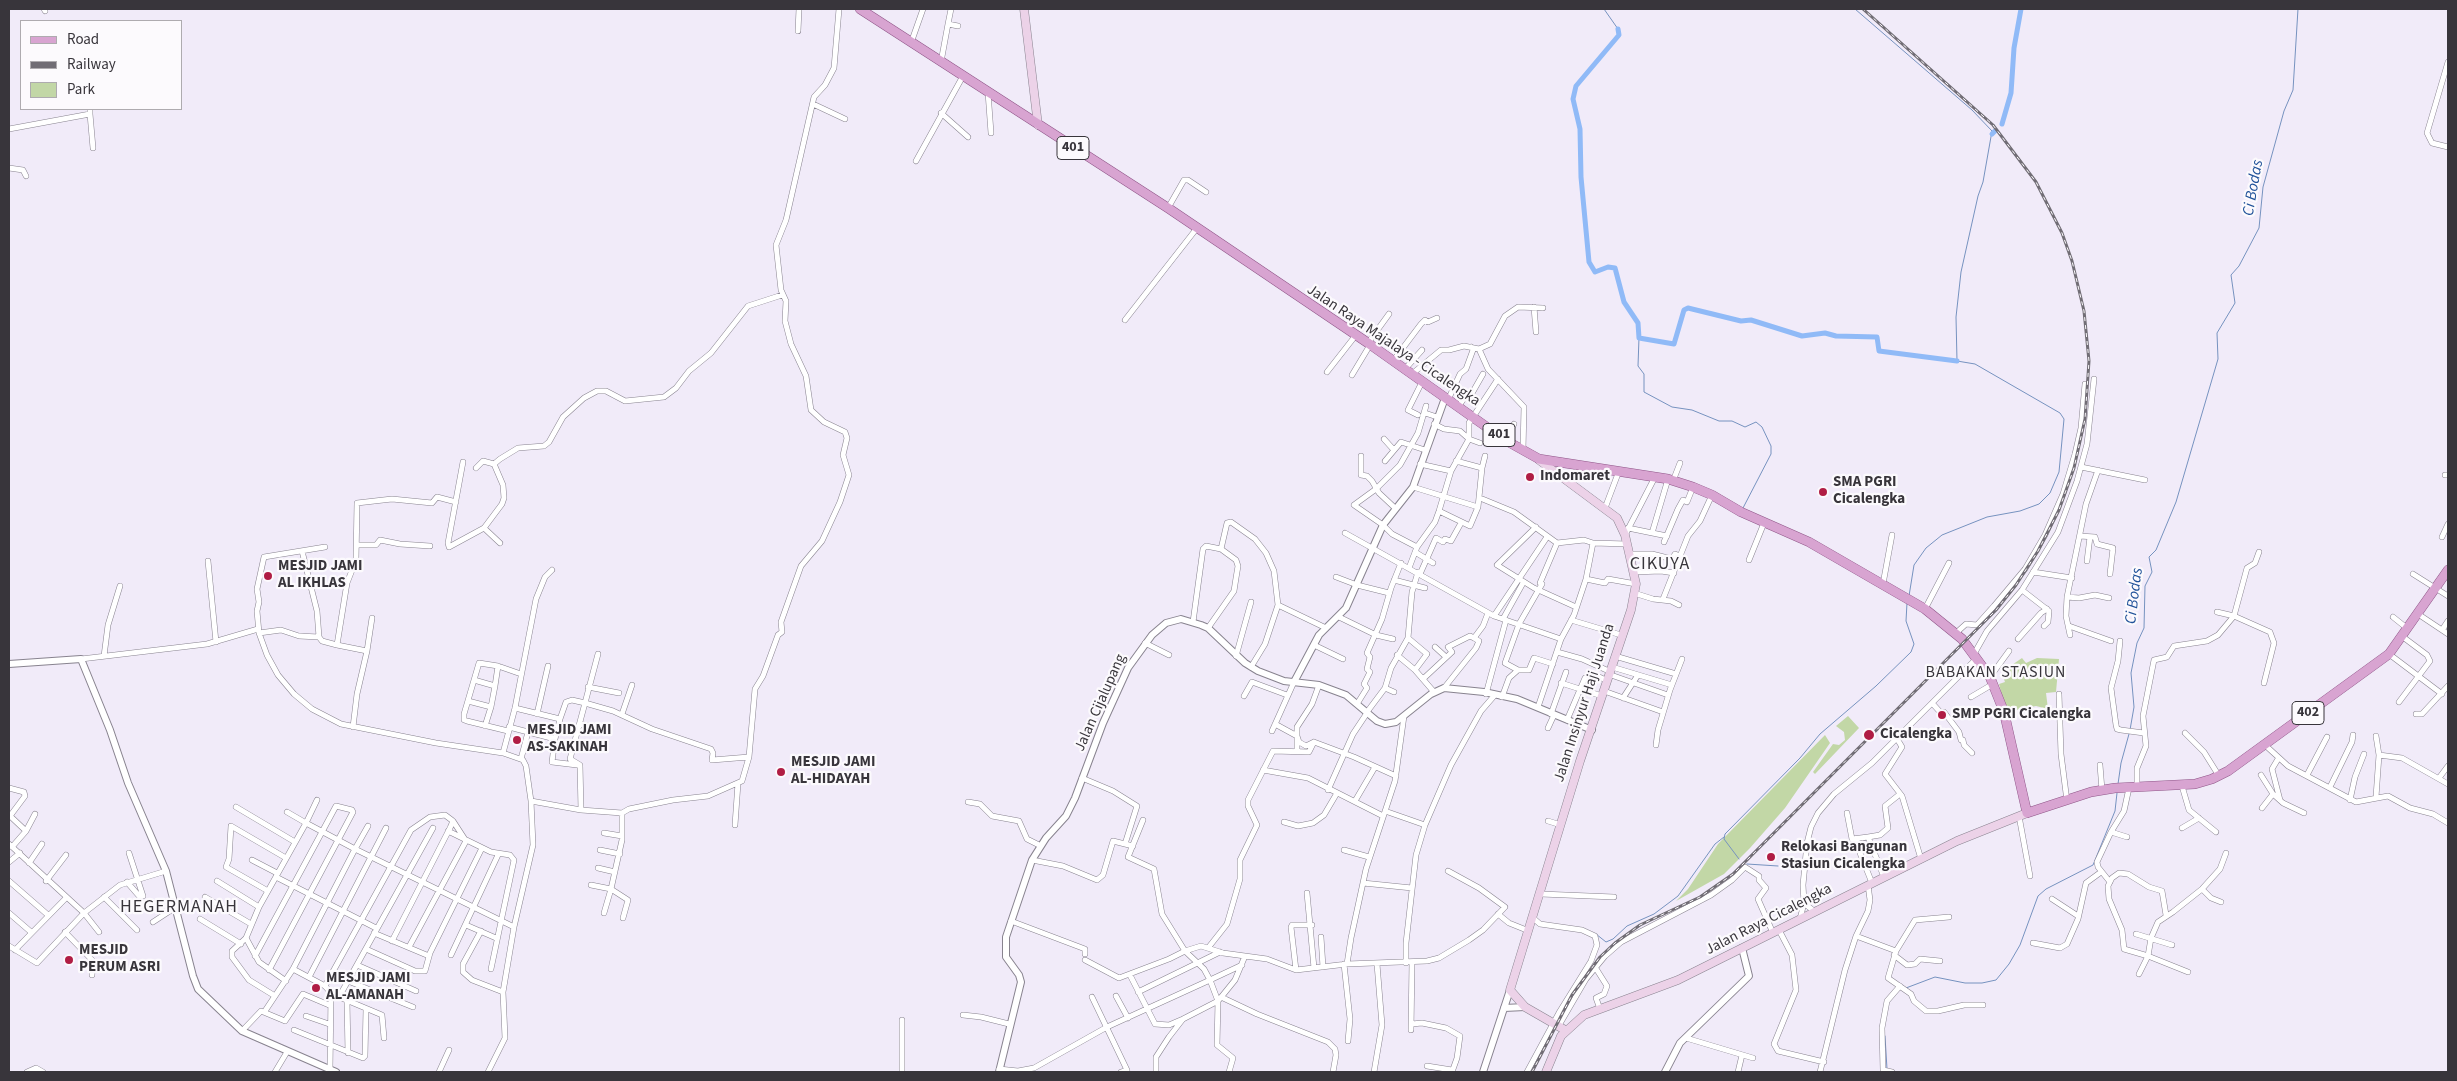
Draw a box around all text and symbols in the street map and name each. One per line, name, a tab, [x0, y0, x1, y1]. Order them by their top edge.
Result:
legend	[20, 20, 182, 110]
text: Road	[67, 29, 99, 50]
text: Railway	[67, 54, 116, 75]
text: Park	[67, 79, 95, 100]
road number: 401	[1057, 136, 1089, 160]
water label: Ci Bodas	[2240, 158, 2268, 218]
street label: Jalan Raya Majalaya - Cicalengka	[1303, 281, 1483, 411]
road number: 401	[1483, 424, 1515, 446]
place label: Indomaret	[1540, 468, 1610, 486]
marker: Indomaret	[1524, 471, 1536, 483]
place label: SMA PGRI Cicalengka	[1833, 474, 1905, 509]
marker: SMA PGRI Cicalengka	[1817, 486, 1829, 498]
district label: CIKUYA	[1629, 554, 1691, 576]
place label: MESJID JAMI AL IKHLAS	[278, 558, 363, 593]
water label: Ci Bodas	[2122, 567, 2148, 625]
marker: MESJID JAMI AL IKHLAS	[262, 570, 274, 582]
street label: Jalan Insinyur Haji Juanda	[1551, 621, 1619, 785]
street label: Jalan Cijalupang	[1072, 652, 1130, 754]
district label: BABAKAN STASIUN	[1924, 663, 2068, 683]
road number: 402	[2292, 701, 2324, 724]
place label: SMP PGRI Cicalengka	[1952, 706, 2091, 724]
marker: SMP PGRI Cicalengka	[1936, 709, 1948, 721]
place label: MESJID JAMI AS-SAKINAH	[527, 722, 612, 757]
place label: Cicalengka	[1880, 726, 1952, 744]
marker: Cicalengka	[1862, 728, 1876, 742]
marker: MESJID JAMI AS-SAKINAH	[511, 734, 523, 746]
place label: MESJID JAMI AL-HIDAYAH	[791, 754, 876, 789]
marker: MESJID JAMI AL-HIDAYAH	[775, 766, 787, 778]
place label: Relokasi Bangunan Stasiun Cicalengka	[1781, 839, 1907, 874]
marker: Relokasi Bangunan Stasiun Cicalengka	[1765, 851, 1777, 863]
street label: Jalan Raya Cicalengka	[1703, 880, 1835, 960]
district label: HEGERMANAH	[119, 897, 239, 919]
place label: MESJID PERUM ASRI	[79, 942, 160, 977]
marker: MESJID PERUM ASRI	[63, 954, 75, 966]
place label: MESJID JAMI AL-AMANAH	[326, 970, 411, 1005]
marker: MESJID JAMI AL-AMANAH	[310, 982, 322, 994]

